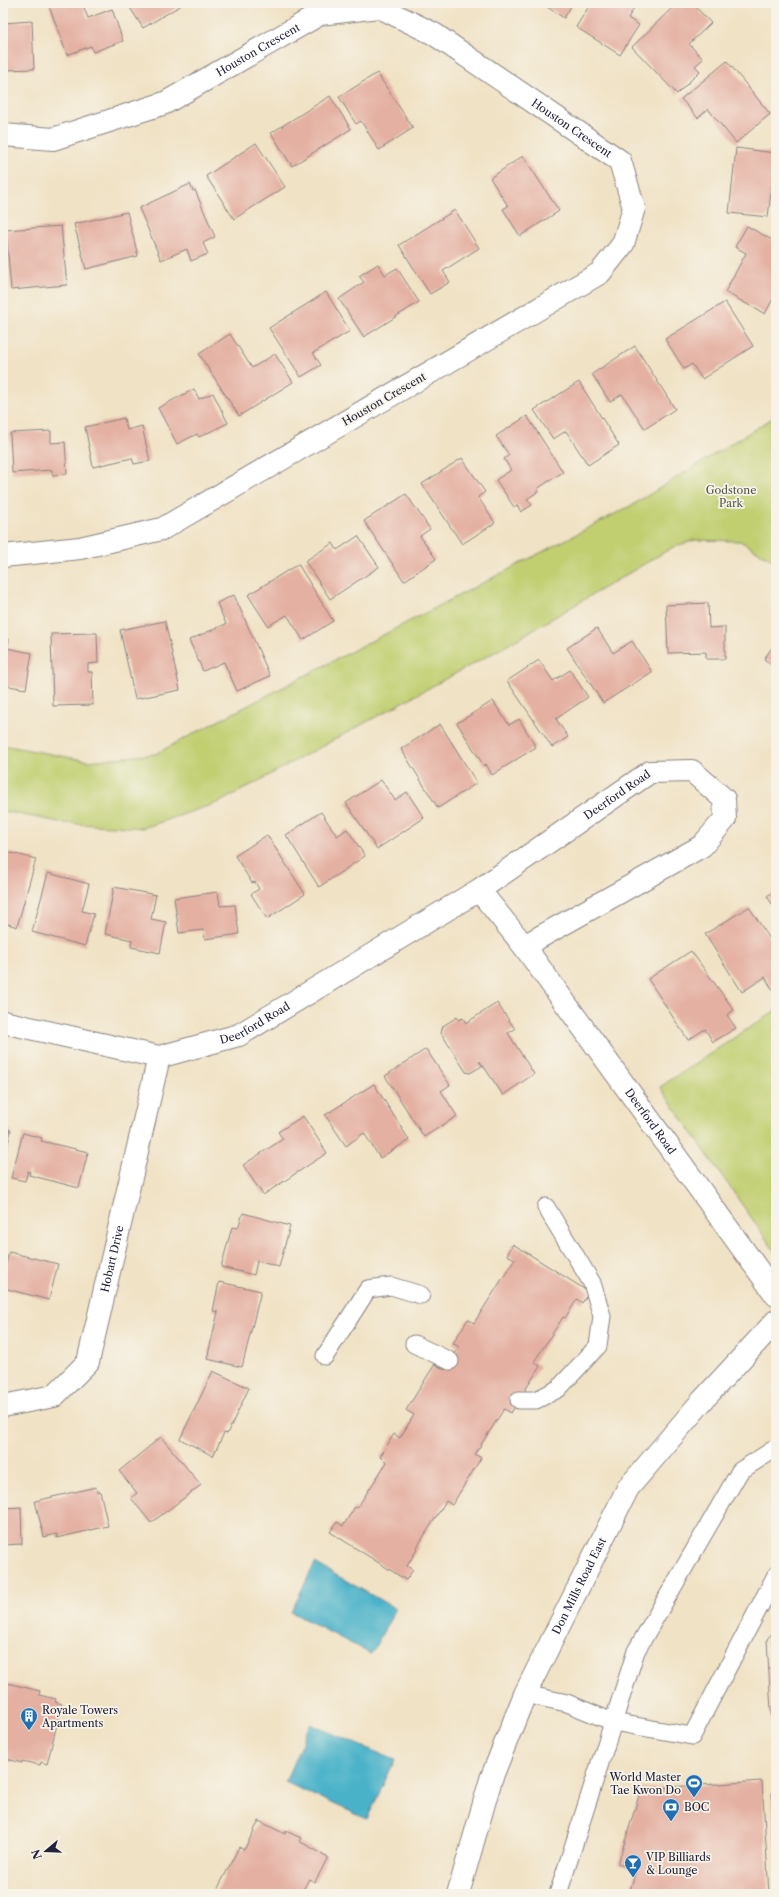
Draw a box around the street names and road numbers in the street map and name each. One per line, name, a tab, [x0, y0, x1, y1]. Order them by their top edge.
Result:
street label: Houston Crescent	[213, 20, 303, 79]
street label: Houston Crescent	[529, 96, 615, 161]
street label: Houston Crescent	[340, 369, 429, 429]
street label: Deerford Road	[581, 767, 653, 823]
street label: Deerford Road	[218, 999, 293, 1047]
street label: Deerford Road	[622, 1086, 679, 1157]
street label: Hobart Drive	[97, 1224, 127, 1294]
street label: Don Mills Road East	[549, 1535, 609, 1637]

